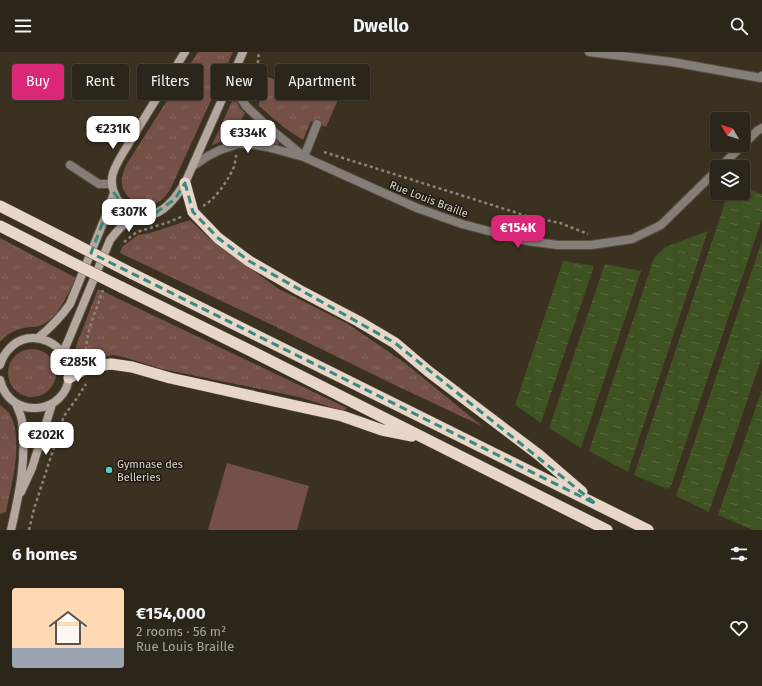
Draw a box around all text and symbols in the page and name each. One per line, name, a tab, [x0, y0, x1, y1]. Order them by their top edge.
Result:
icon: menu	[12, 15, 34, 37]
text: Dwello	[353, 15, 409, 37]
icon: search	[728, 15, 750, 37]
chip: Buy	[12, 64, 64, 100]
chip: Rent	[72, 64, 129, 100]
chip: Filters	[137, 64, 203, 100]
chip: New	[211, 64, 267, 100]
chip: Apartment	[275, 64, 370, 100]
north arrow	[710, 112, 750, 152]
map controls	[710, 112, 750, 200]
pin: €231K	[85, 116, 141, 150]
pin: €334K	[220, 120, 276, 154]
text: €231K	[96, 121, 130, 136]
text: €334K	[230, 125, 266, 140]
button: layers	[710, 160, 750, 200]
street label: Rue Louis Braille	[388, 178, 470, 220]
pin: €307K	[101, 199, 157, 233]
text: €307K	[111, 204, 147, 219]
pin: €154K	[490, 215, 546, 249]
text: €154K	[500, 220, 536, 235]
pin: €285K	[50, 349, 106, 383]
text: €285K	[59, 354, 97, 369]
pin: €202K	[18, 422, 74, 456]
text: €202K	[28, 427, 64, 442]
place label: Gymnase des Belleries	[117, 458, 183, 484]
marker: Gymnase des Belleries	[104, 465, 114, 475]
icon: filters	[728, 543, 750, 565]
text: 6 homes	[12, 544, 77, 565]
text: €154,000	[136, 603, 206, 624]
icon: home	[44, 604, 92, 652]
icon: heart	[728, 617, 750, 639]
text: 2 rooms · 56 m²	[136, 624, 226, 639]
text: Rue Louis Braille	[136, 639, 234, 654]

